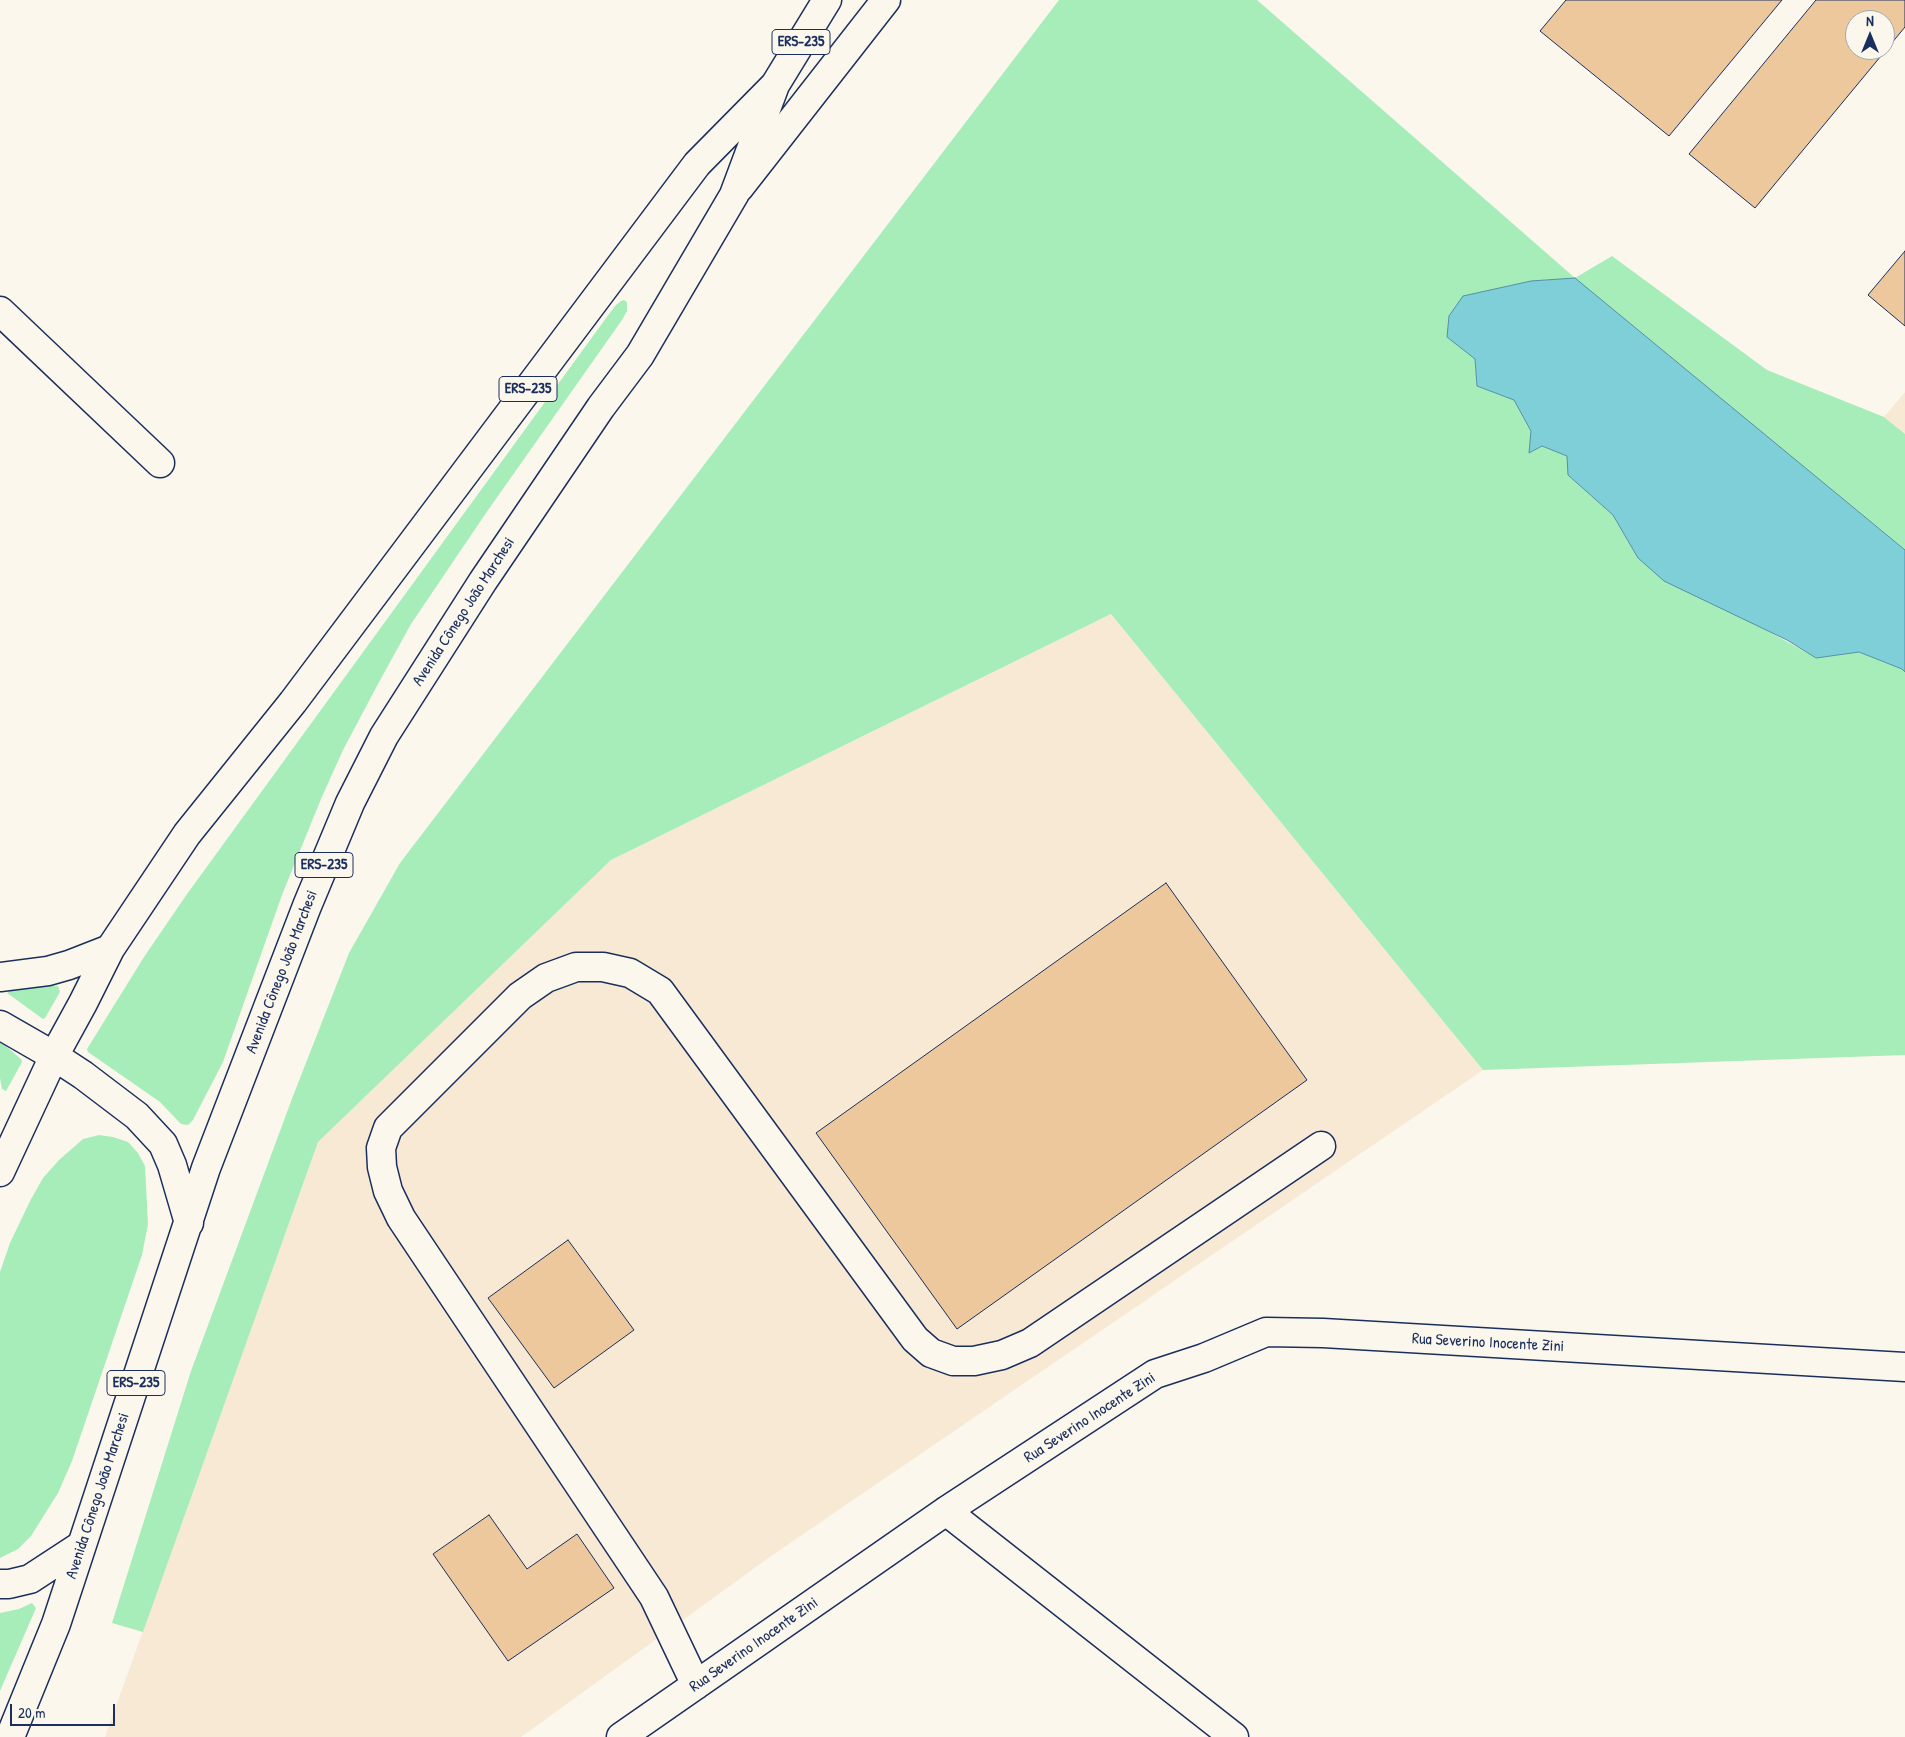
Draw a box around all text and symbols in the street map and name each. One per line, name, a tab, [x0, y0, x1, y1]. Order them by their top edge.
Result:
north arrow	[1845, 10, 1895, 60]
text: N	[1866, 11, 1874, 30]
road number: ERS-235	[772, 30, 830, 54]
road number: ERS-235	[499, 376, 557, 402]
street label: Avenida Cônego João Marchesi	[409, 534, 519, 690]
road number: ERS-235	[295, 852, 353, 878]
street label: Avenida Cônego João Marchesi	[242, 888, 322, 1056]
street label: Rua Severino Inocente Zini	[1411, 1329, 1565, 1357]
street label: Rua Severino Inocente Zini	[1021, 1368, 1159, 1468]
road number: ERS-235	[107, 1370, 165, 1396]
street label: Avenida Cônego João Marchesi	[62, 1411, 134, 1581]
street label: Rua Severino Inocente Zini	[686, 1593, 822, 1697]
scale bar	[12, 1694, 118, 1726]
text: 20 m	[18, 1702, 45, 1723]

